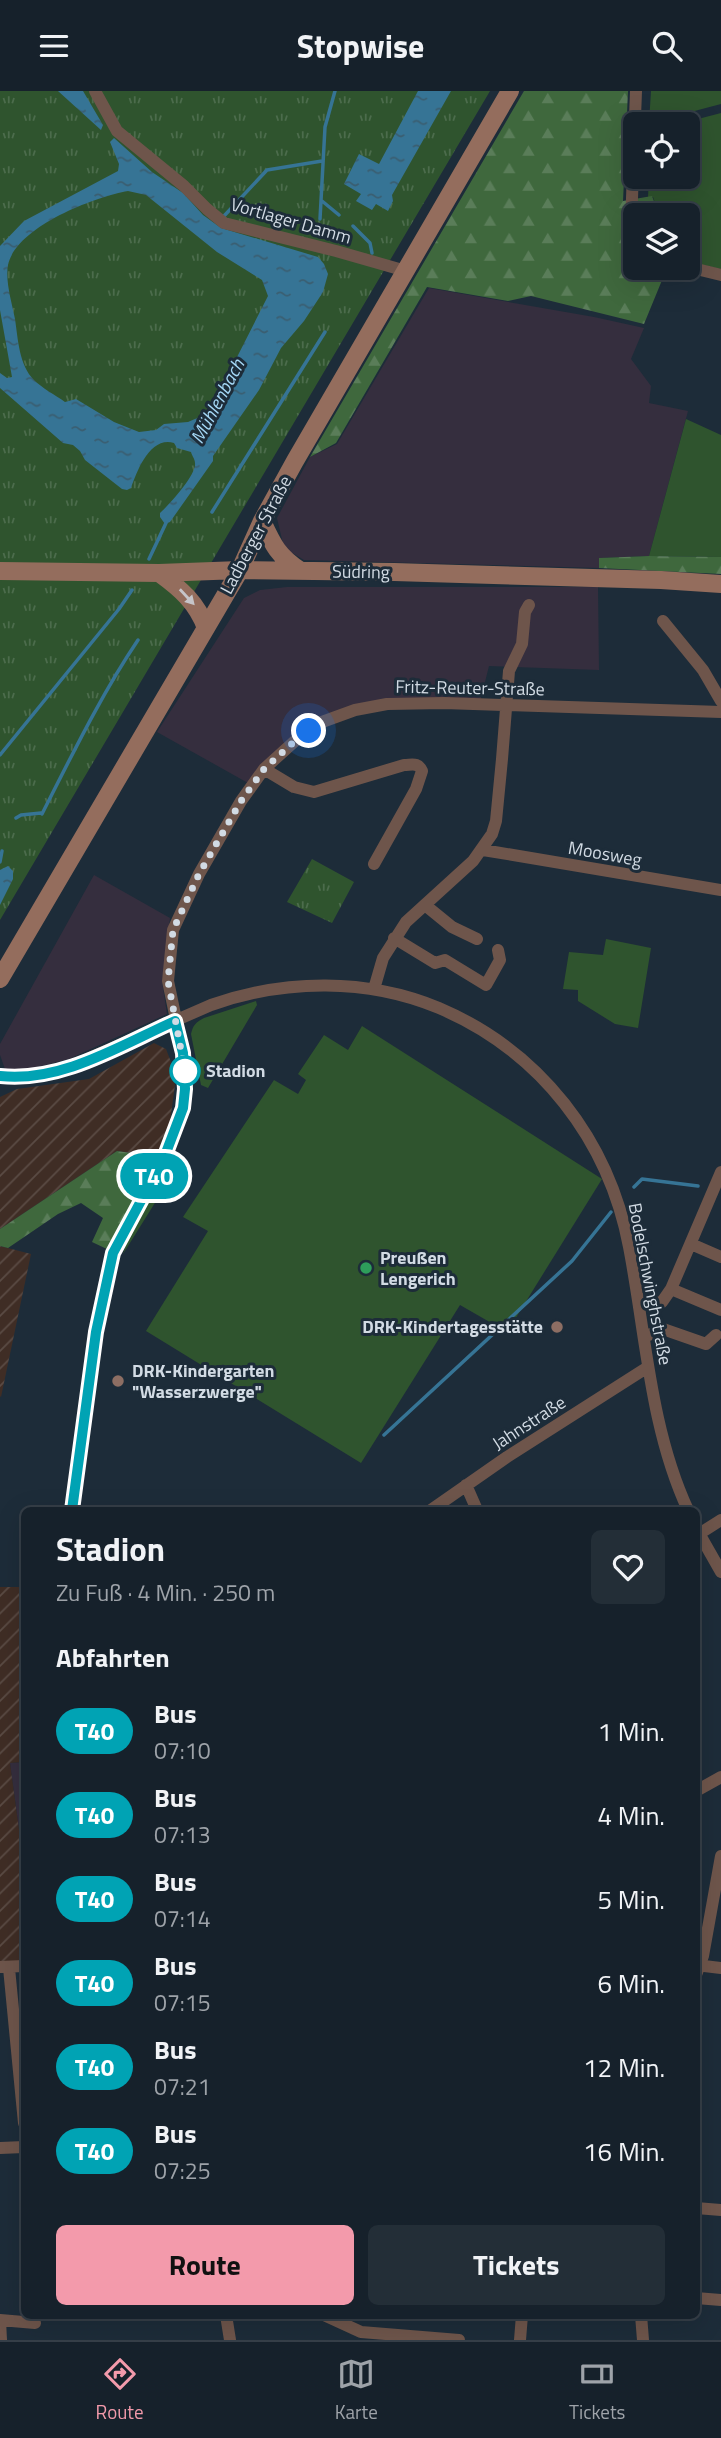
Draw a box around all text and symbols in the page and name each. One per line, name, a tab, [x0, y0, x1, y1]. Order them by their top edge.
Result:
text: Stopwise	[297, 22, 424, 70]
icon: menu	[35, 27, 73, 65]
icon: search	[648, 27, 686, 65]
map controls	[623, 112, 700, 280]
button: locate	[623, 112, 700, 189]
street label: Vortlager Damm	[228, 190, 355, 251]
button: layers	[623, 203, 700, 280]
water label: Mühlenbach	[182, 353, 251, 448]
street label: Ladberger Straße	[213, 471, 298, 599]
street label: Südring	[332, 557, 390, 586]
one-way arrow	[179, 588, 195, 605]
street label: Fritz-Reuter-Straße	[395, 673, 545, 702]
your location	[291, 713, 326, 748]
street label: Moosweg	[566, 834, 644, 873]
marker: Stadion	[170, 1056, 200, 1086]
place label: Stadion	[206, 1057, 266, 1084]
line badge: T40	[114, 1153, 194, 1199]
text: T40	[134, 1158, 174, 1194]
street label: Bodelschwinghstraße	[622, 1200, 679, 1367]
place label: Preußen Lengerich	[380, 1244, 456, 1292]
marker: Preußen Lengerich	[358, 1260, 374, 1276]
place label: DRK-Kindertagesstätte	[362, 1313, 543, 1340]
marker: DRK-Kindertagesstätte	[549, 1319, 565, 1335]
place label: DRK-Kindergarten "Wasserzwerge"	[132, 1357, 274, 1405]
marker: DRK-Kindergarten "Wasserzwerge"	[110, 1373, 126, 1389]
street label: Jahnstraße	[487, 1389, 571, 1456]
text: Stadion	[56, 1524, 165, 1574]
button: heart	[591, 1530, 665, 1604]
text: Zu Fuß · 4 Min. · 250 m	[56, 1575, 275, 1610]
text: Abfahrten	[56, 1638, 170, 1677]
text: Bus	[154, 1694, 196, 1733]
text: 1 Min.	[598, 1712, 665, 1751]
text: T40	[75, 1713, 114, 1749]
text: 07:10	[154, 1733, 211, 1768]
text: Bus	[154, 1778, 196, 1817]
text: 4 Min.	[598, 1796, 665, 1835]
text: T40	[75, 1797, 114, 1833]
text: 07:13	[154, 1817, 211, 1852]
text: Bus	[154, 1862, 196, 1901]
text: 5 Min.	[598, 1880, 665, 1919]
text: T40	[75, 1881, 114, 1917]
text: 07:14	[154, 1901, 211, 1936]
text: Bus	[154, 1946, 196, 1985]
text: 6 Min.	[598, 1964, 665, 2003]
text: T40	[75, 1965, 114, 2001]
text: 07:15	[154, 1985, 211, 2020]
text: Bus	[154, 2030, 196, 2069]
text: 12 Min.	[583, 2048, 665, 2087]
text: T40	[75, 2049, 114, 2085]
text: 07:21	[154, 2069, 211, 2104]
text: Bus	[154, 2114, 196, 2153]
text: 16 Min.	[583, 2132, 665, 2171]
text: T40	[75, 2133, 114, 2169]
text: 07:25	[154, 2153, 211, 2188]
button: Route	[56, 2225, 354, 2305]
button: Tickets	[368, 2225, 665, 2305]
tab: Route	[96, 2355, 144, 2426]
tab: Karte	[335, 2355, 378, 2426]
tab: Tickets	[569, 2355, 625, 2426]

